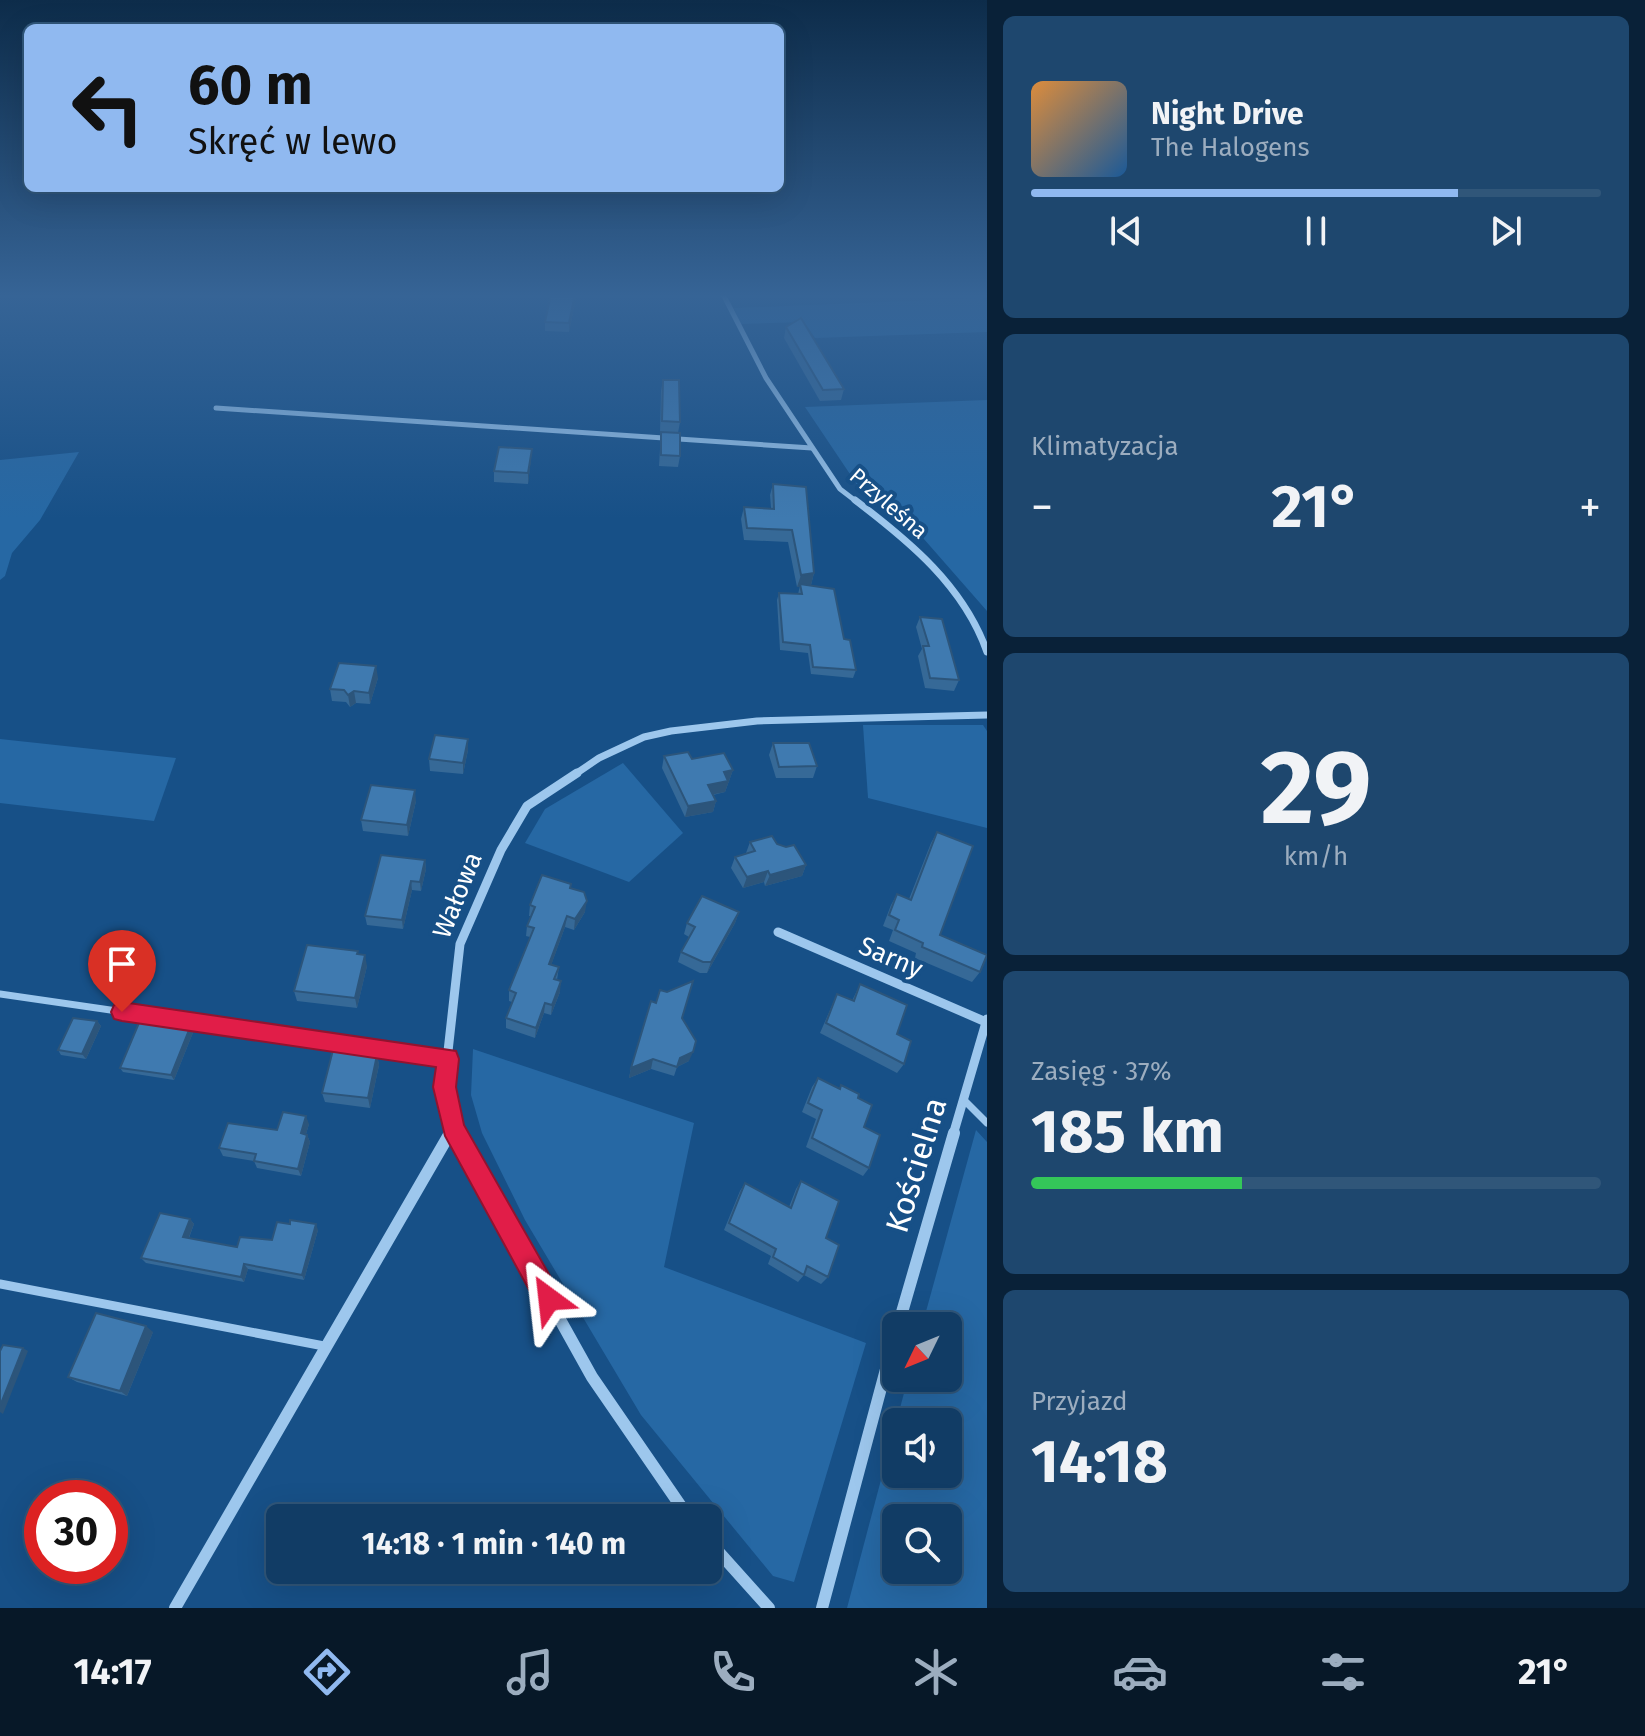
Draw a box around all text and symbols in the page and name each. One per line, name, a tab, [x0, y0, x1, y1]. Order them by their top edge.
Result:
text: 60 m	[188, 52, 313, 119]
icon: left	[56, 56, 160, 160]
text: Night Drive	[1151, 96, 1304, 132]
text: Skręć w lewo	[188, 120, 397, 164]
text: The Halogens	[1151, 132, 1310, 163]
icon: previous	[1104, 209, 1148, 253]
icon: pause	[1294, 209, 1338, 253]
icon: next	[1484, 209, 1528, 253]
text: Klimatyzacja	[1031, 431, 1179, 462]
street label: Przyleśna	[844, 462, 933, 545]
text: 21°	[1272, 471, 1360, 543]
text: −	[1031, 481, 1053, 534]
text: +	[1579, 481, 1601, 534]
text: 29	[1261, 726, 1371, 851]
text: km/h	[1284, 841, 1348, 872]
street label: Wałowa	[426, 848, 489, 943]
pin	[88, 930, 156, 1012]
street label: Sarny	[854, 930, 928, 985]
icon: arrive	[100, 942, 144, 986]
text: Zasięg · 37%	[1031, 1056, 1171, 1087]
street label: Kościelna	[877, 1093, 955, 1237]
text: 185 km	[1031, 1096, 1224, 1168]
position arrow	[507, 1257, 591, 1341]
north arrow	[882, 1312, 962, 1392]
map controls	[882, 1312, 962, 1584]
text: Przyjazd	[1031, 1386, 1128, 1417]
button: sound	[882, 1408, 962, 1488]
text: 14:18	[1031, 1426, 1168, 1498]
speed limit sign: 30	[24, 1480, 128, 1584]
button: search	[882, 1504, 962, 1584]
text: 14:18 · 1 min · 140 m	[362, 1526, 626, 1562]
icon: directions	[299, 1644, 355, 1700]
icon: music	[502, 1644, 558, 1700]
icon: phone	[705, 1644, 761, 1700]
icon: climate	[908, 1644, 964, 1700]
icon: car	[1112, 1644, 1168, 1700]
icon: filters	[1315, 1644, 1371, 1700]
text: 14:17	[74, 1650, 152, 1694]
text: 21°	[1518, 1650, 1571, 1694]

